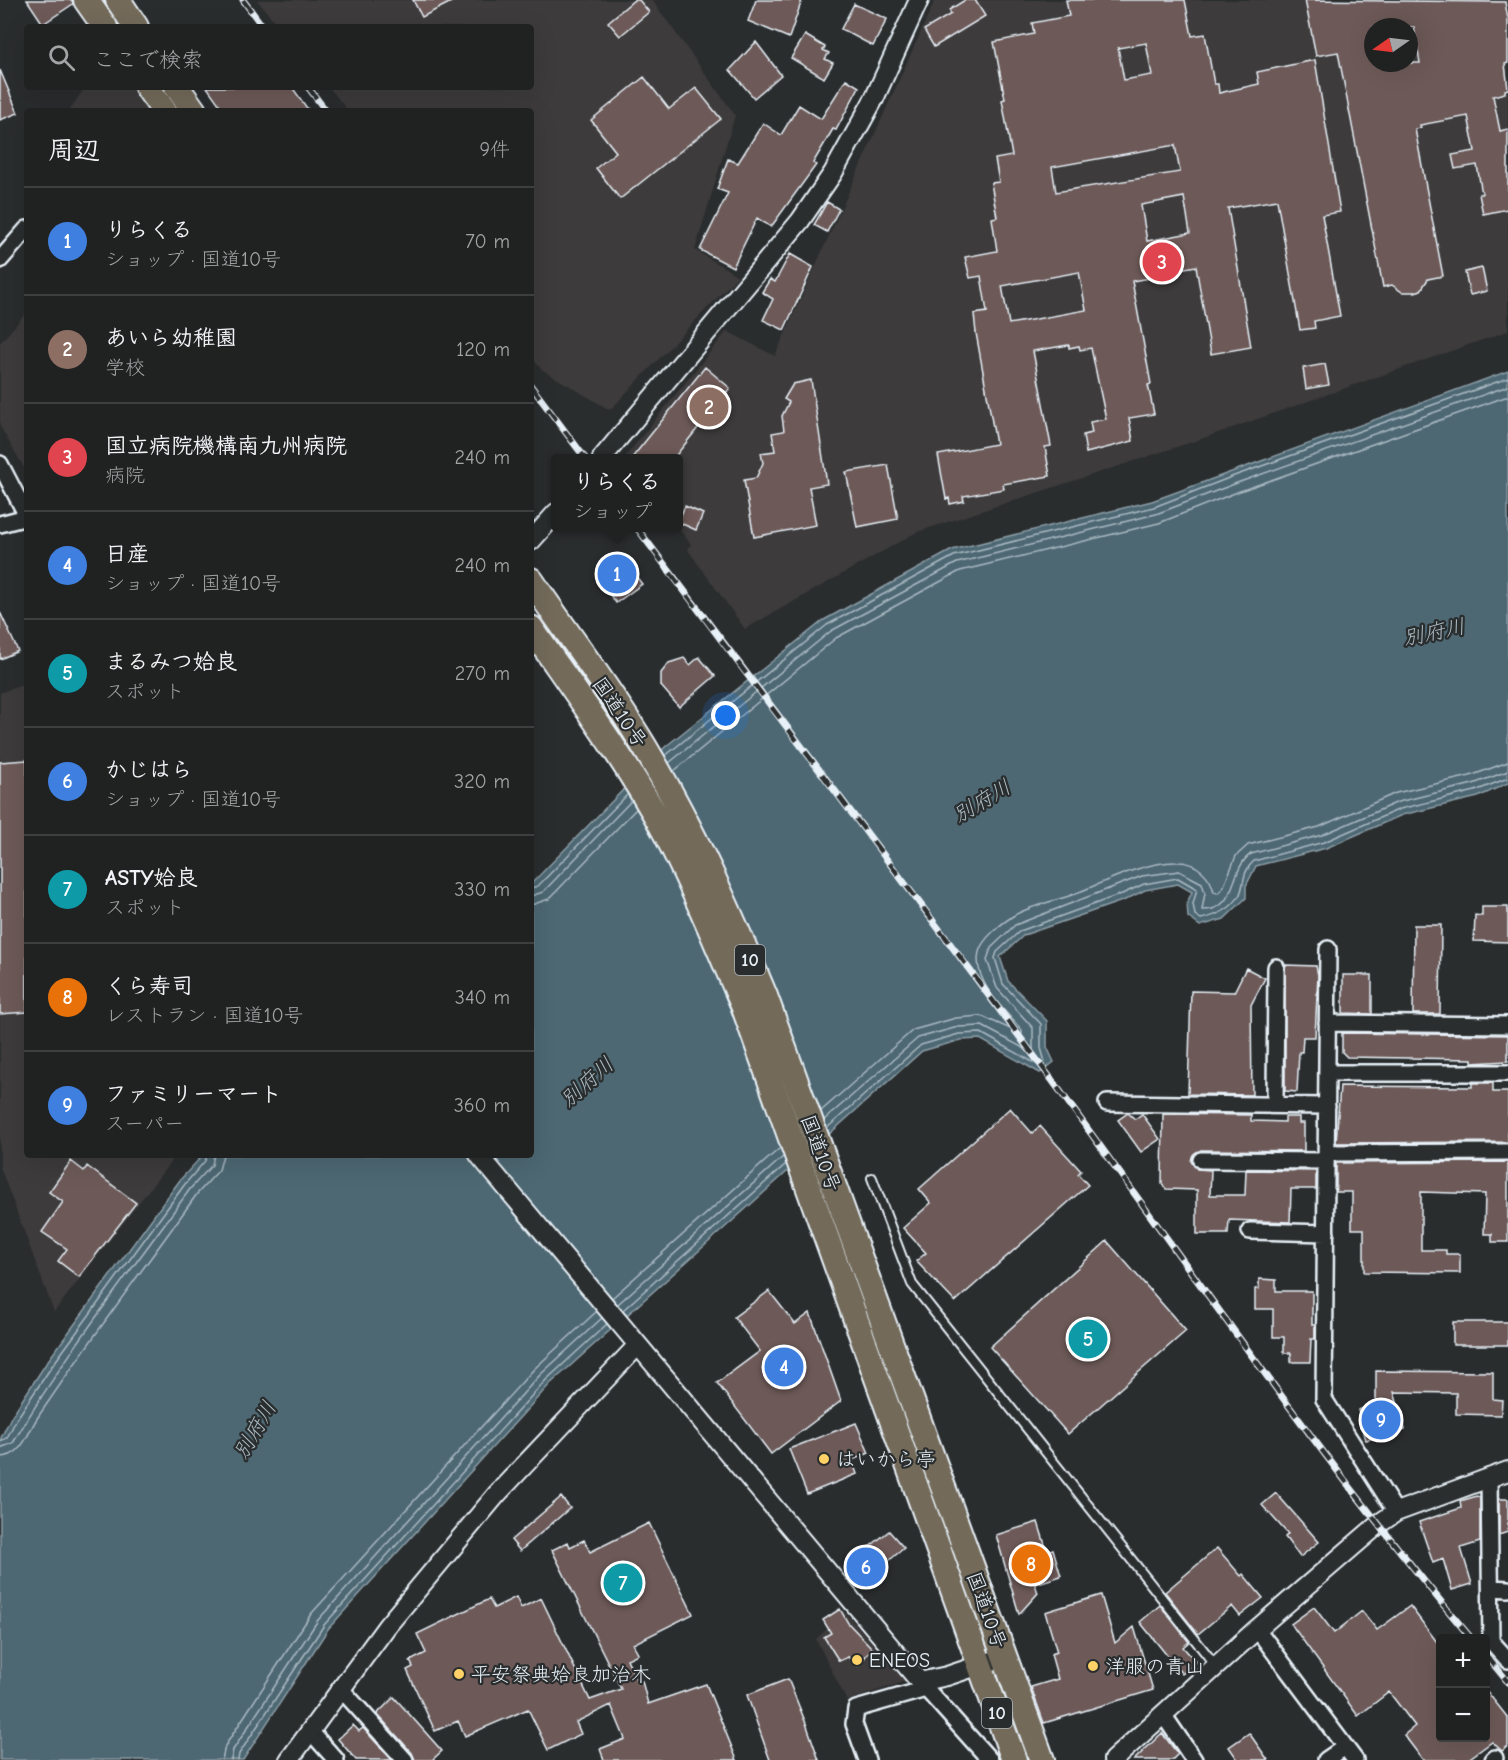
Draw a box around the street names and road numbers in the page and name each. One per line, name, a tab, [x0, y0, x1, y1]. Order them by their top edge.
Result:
street label: 国道10号	[588, 673, 652, 752]
road number: 10	[735, 945, 765, 975]
street label: 国道10号	[796, 1112, 845, 1195]
street label: 国道10号	[962, 1569, 1011, 1652]
road number: 10	[982, 1698, 1012, 1728]

